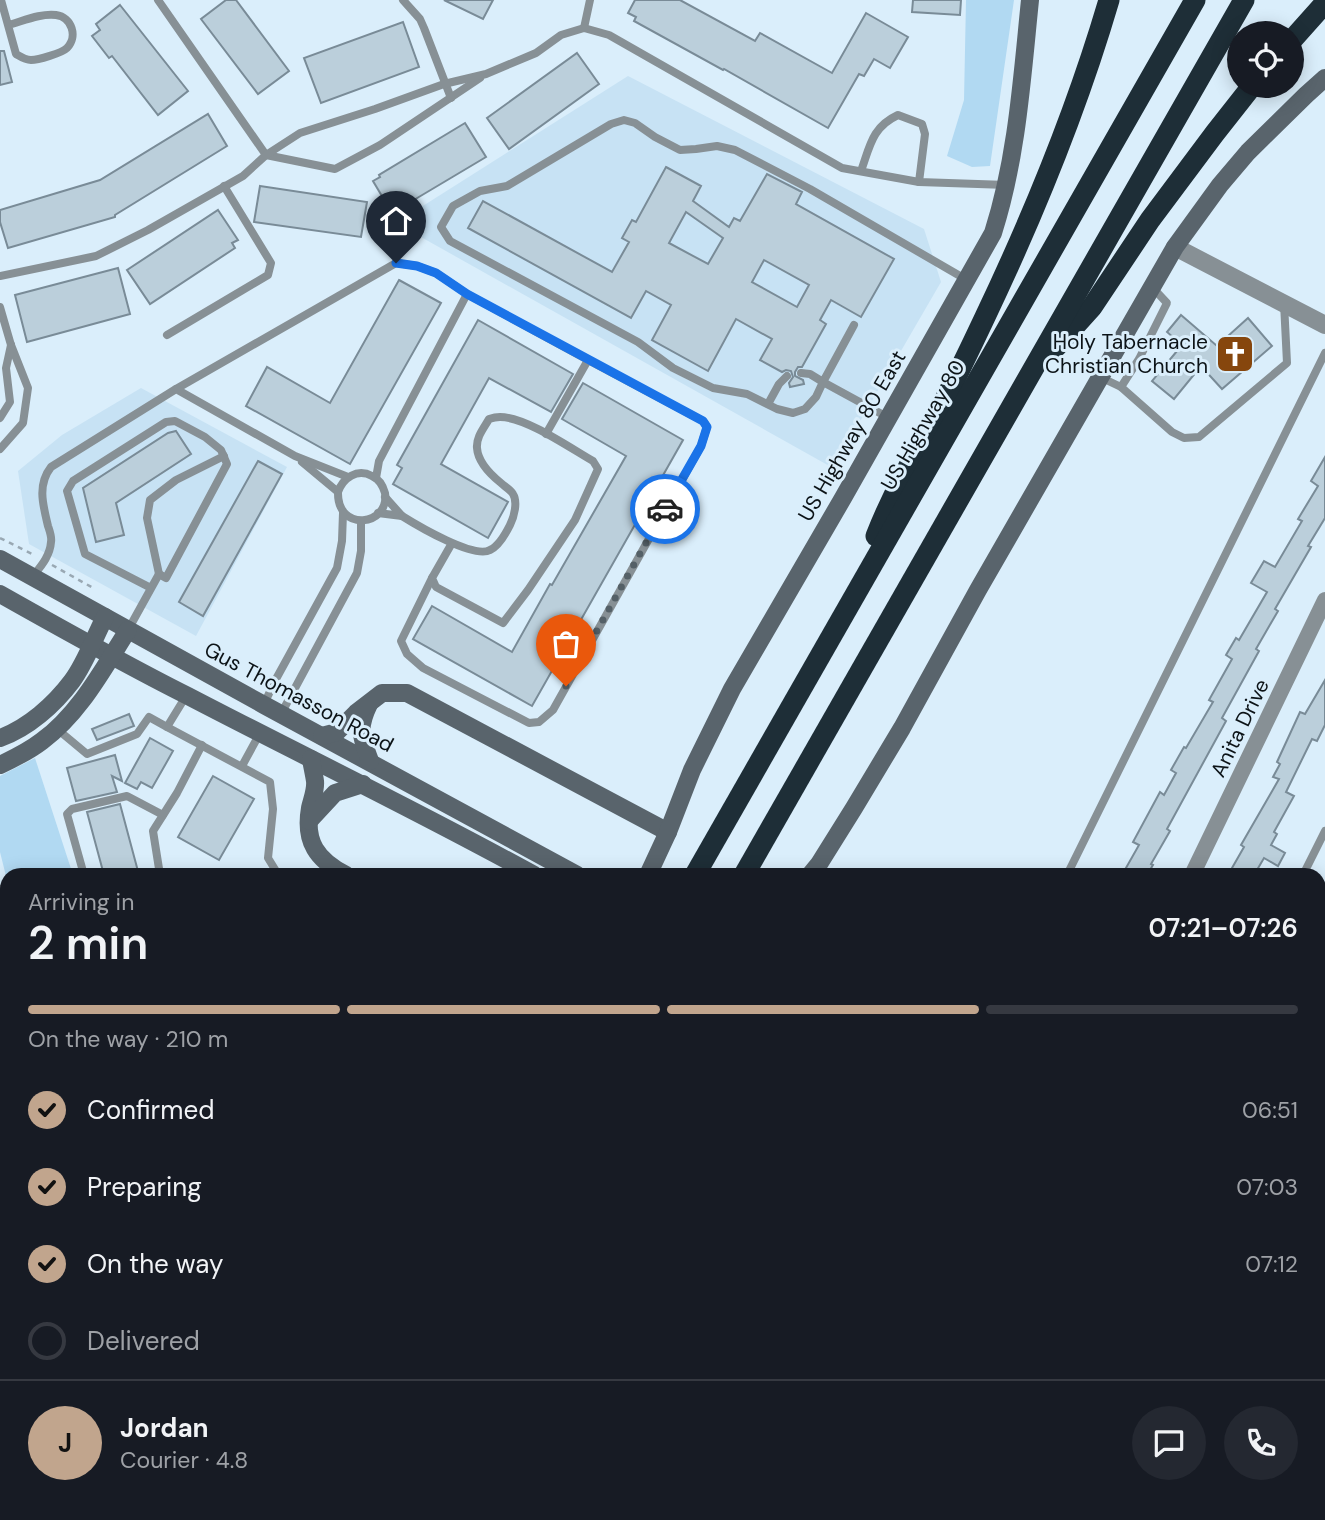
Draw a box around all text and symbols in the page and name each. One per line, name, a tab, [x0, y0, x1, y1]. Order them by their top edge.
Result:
map controls	[1227, 21, 1304, 98]
button: locate	[1227, 21, 1304, 98]
pin	[366, 191, 426, 263]
icon: home	[377, 202, 415, 240]
place label: Holy Tabernacle Christian Church	[1045, 328, 1208, 380]
church icon: Holy Tabernacle Christian Church	[1214, 333, 1256, 375]
street label: US Highway 80 East	[792, 345, 912, 527]
street label: US Highway 80	[874, 355, 972, 495]
courier	[630, 474, 700, 544]
icon: car	[646, 490, 684, 528]
pin	[536, 614, 596, 686]
icon: bag	[547, 625, 585, 663]
street label: Gus Thomasson Road	[199, 635, 399, 759]
street label: Anita Drive	[1204, 674, 1276, 782]
text: Arriving in	[28, 887, 134, 917]
text: 07:21–07:26	[1148, 911, 1298, 945]
text: 2 min	[28, 913, 148, 973]
text: On the way · 210 m	[28, 1024, 228, 1054]
icon: check	[28, 1091, 66, 1129]
text: Confirmed	[87, 1093, 214, 1127]
text: 06:51	[1242, 1095, 1298, 1125]
icon: check	[28, 1168, 66, 1206]
text: Preparing	[87, 1170, 202, 1204]
text: 07:03	[1236, 1172, 1298, 1202]
icon: check	[28, 1245, 66, 1283]
text: On the way	[87, 1247, 223, 1281]
text: 07:12	[1245, 1249, 1298, 1279]
text: Delivered	[87, 1324, 200, 1358]
button: chat	[1132, 1406, 1206, 1480]
button: phone	[1224, 1406, 1298, 1480]
text: Jordan	[120, 1411, 209, 1445]
text: J	[58, 1426, 72, 1460]
text: Courier · 4.8	[120, 1445, 248, 1475]

